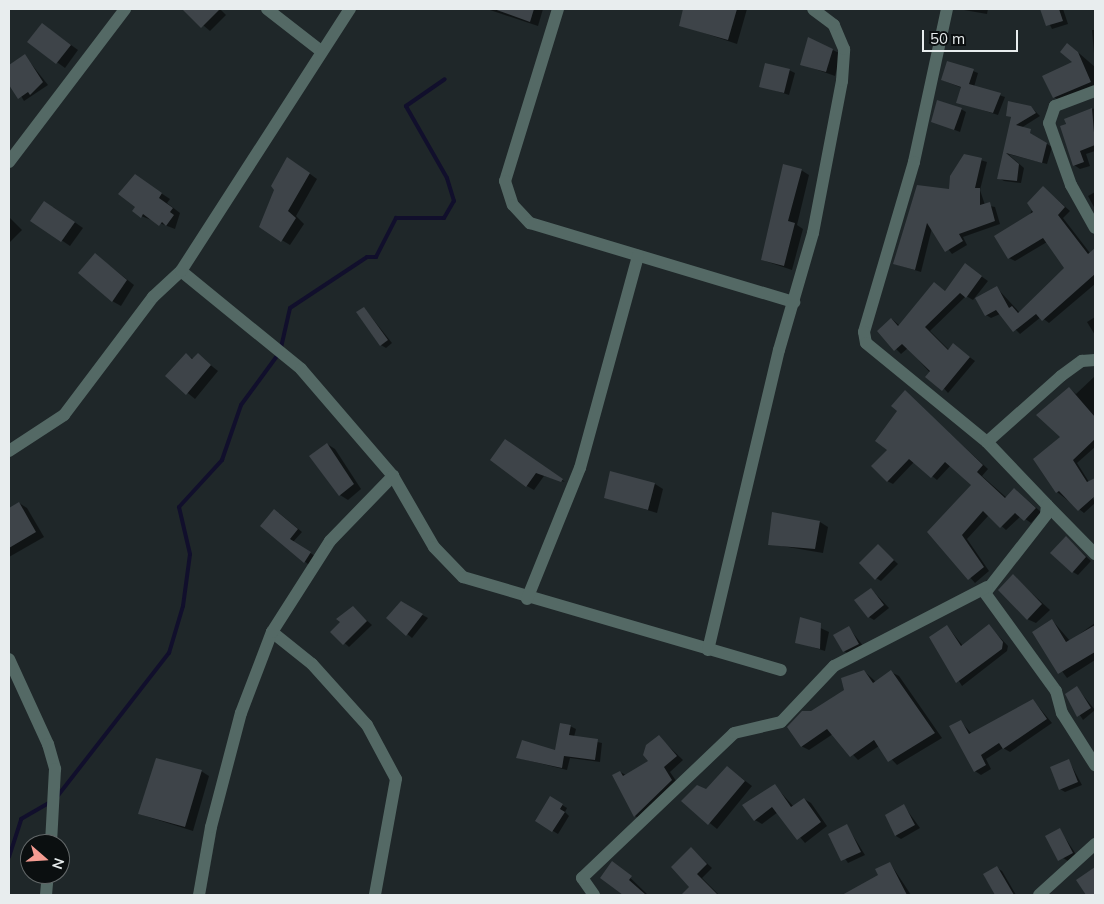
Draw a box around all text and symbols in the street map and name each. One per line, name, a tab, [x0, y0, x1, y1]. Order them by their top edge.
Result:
scale bar	[924, 20, 1020, 52]
text: 50 m	[930, 29, 965, 48]
north arrow	[20, 834, 70, 884]
text: N	[48, 856, 68, 871]

